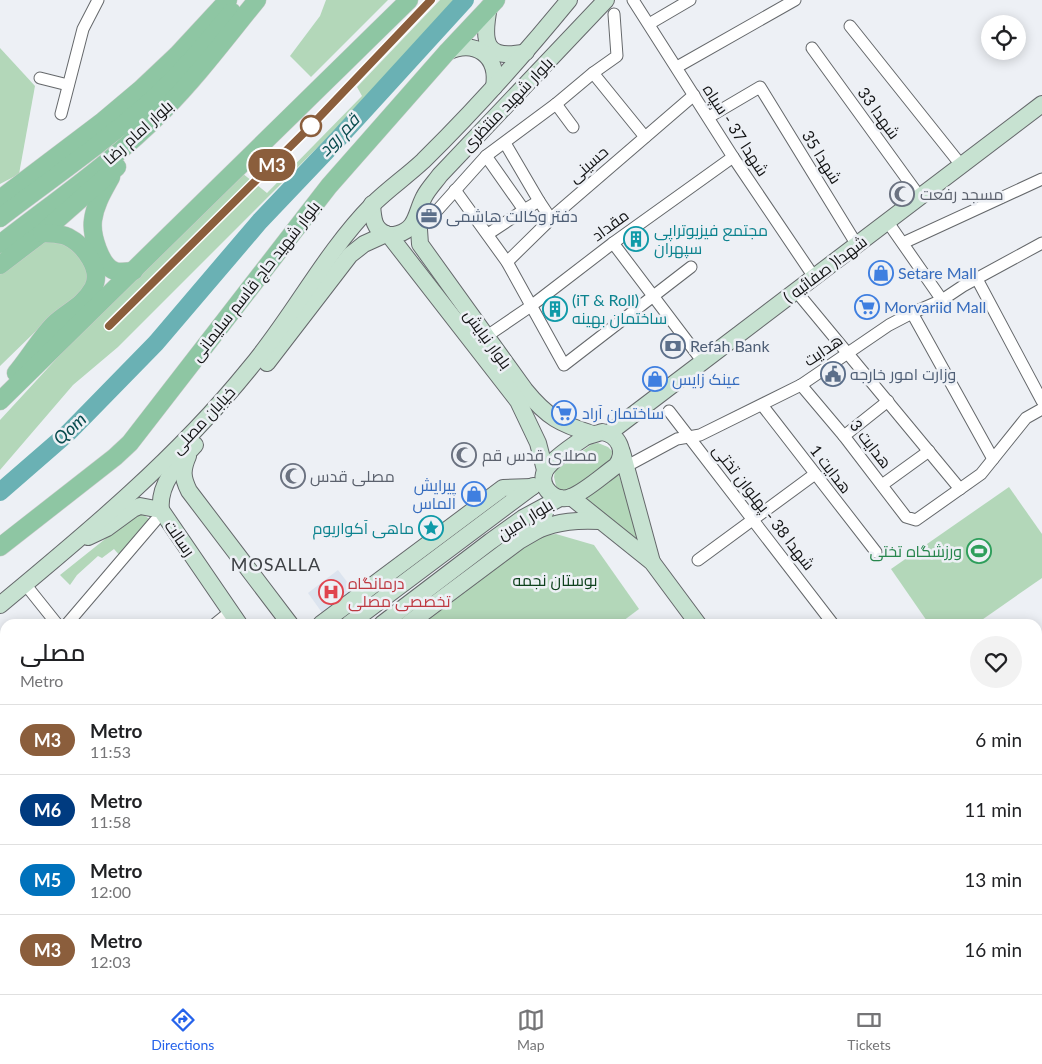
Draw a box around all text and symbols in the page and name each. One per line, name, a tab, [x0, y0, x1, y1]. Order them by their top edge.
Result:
map controls	[981, 15, 1026, 60]
button: locate	[981, 15, 1026, 60]
street label: بلوار شهید منتظری	[457, 53, 558, 156]
street label: شهدا 37 - سپاه	[698, 80, 773, 180]
street label: شهدا 33	[853, 83, 905, 143]
street label: بلوار امام رضا	[99, 96, 178, 170]
water label: قم رود	[313, 108, 366, 162]
unlabelled marker	[300, 115, 322, 137]
street label: شهدا 35	[797, 127, 846, 188]
street label: حسینی	[564, 141, 613, 187]
line badge: M3	[250, 149, 294, 181]
text: M3	[258, 154, 286, 176]
mosque icon: مسجد رفعت	[889, 181, 915, 207]
place label: مسجد رفعت	[920, 184, 1004, 204]
street label: بلوار شهید حاج قاسم سلیمانی	[186, 197, 325, 367]
office icon: دفتر وکالت هاشمی	[416, 203, 442, 229]
street label: مقداد	[587, 205, 632, 244]
place label: دفتر وکالت هاشمی	[446, 206, 578, 227]
place label: مجتمع فیزیوتراپی سپهران	[654, 220, 768, 259]
building icon: مجتمع فیزیوتراپی سپهران	[623, 226, 649, 252]
street label: شهدا( صفائیه )	[779, 231, 871, 308]
shop icon: Setare Mall	[868, 260, 894, 286]
place label: Setare Mall	[898, 263, 977, 282]
place label: (iT & Roll) ساختمان بهینه	[572, 290, 667, 329]
supermarket icon: Morvariid Mall	[854, 294, 880, 320]
building icon: (iT & Roll) ساختمان بهینه	[542, 296, 568, 322]
place label: Morvariid Mall	[884, 297, 986, 316]
street label: بلوار نیایش	[459, 305, 516, 373]
street label: هدایت	[800, 330, 846, 370]
bank icon: Refah Bank	[660, 333, 686, 359]
place label: Refah Bank	[690, 336, 771, 355]
public building icon: وزارت امور خارجه	[820, 361, 846, 387]
place label: وزارت امور خارجه	[850, 364, 956, 384]
shop icon: عینک زایس	[642, 366, 668, 392]
place label: عینک زایس	[672, 369, 741, 390]
street label: خیابان مصلی	[167, 382, 240, 459]
supermarket icon: ساختمان آراد	[551, 400, 577, 426]
place label: ساختمان آراد	[582, 403, 664, 424]
water label: Qom	[48, 408, 90, 449]
street label: هدایت 3	[846, 416, 896, 472]
street label: شهدا 38 - پهلوان تختی	[707, 440, 819, 575]
street label: هدایت 1	[806, 441, 856, 497]
mosque icon: مصلای قدس قم	[451, 442, 477, 468]
place label: مصلای قدس قم	[482, 445, 597, 467]
mosque icon: مصلی قدس	[280, 463, 306, 489]
place label: مصلی قدس	[310, 466, 395, 487]
place label: پیرایش الماس	[412, 475, 457, 514]
shop icon: پیرایش الماس	[461, 481, 487, 507]
street label: بلوار امین	[494, 494, 557, 545]
place icon: ماهی آکواریوم	[418, 515, 444, 541]
street label: رسالت	[160, 516, 200, 560]
place label: ماهی آکواریوم	[312, 518, 414, 540]
sports icon: ورزشگاه تختی	[966, 538, 992, 564]
place label: ورزشگاه تختی	[869, 541, 962, 562]
district label: MOSALLA	[231, 553, 321, 575]
park label: بوستان نجمه	[513, 570, 597, 591]
place label: درمانگاه تخصصی مصلی	[348, 573, 451, 612]
hospital icon: درمانگاه تخصصی مصلی	[318, 579, 344, 605]
button: heart	[970, 636, 1022, 688]
text: مصلی	[20, 637, 85, 666]
text: Metro	[20, 671, 63, 690]
text: Metro	[90, 719, 143, 742]
text: 6 min	[975, 728, 1022, 751]
text: M3	[34, 729, 61, 751]
text: 11:53	[90, 742, 131, 761]
text: Metro	[90, 789, 143, 812]
text: 11 min	[964, 798, 1022, 821]
text: M6	[34, 799, 61, 821]
text: 11:58	[90, 812, 131, 831]
text: Metro	[90, 859, 143, 882]
text: 13 min	[964, 868, 1022, 891]
text: M5	[34, 869, 61, 891]
text: 12:00	[90, 882, 131, 901]
text: Metro	[90, 929, 143, 952]
text: 16 min	[964, 938, 1022, 961]
text: M3	[34, 939, 61, 961]
text: 12:03	[90, 952, 131, 971]
tab: Directions	[151, 1006, 214, 1053]
tab: Map	[517, 1006, 545, 1053]
tab: Tickets	[847, 1006, 891, 1053]

